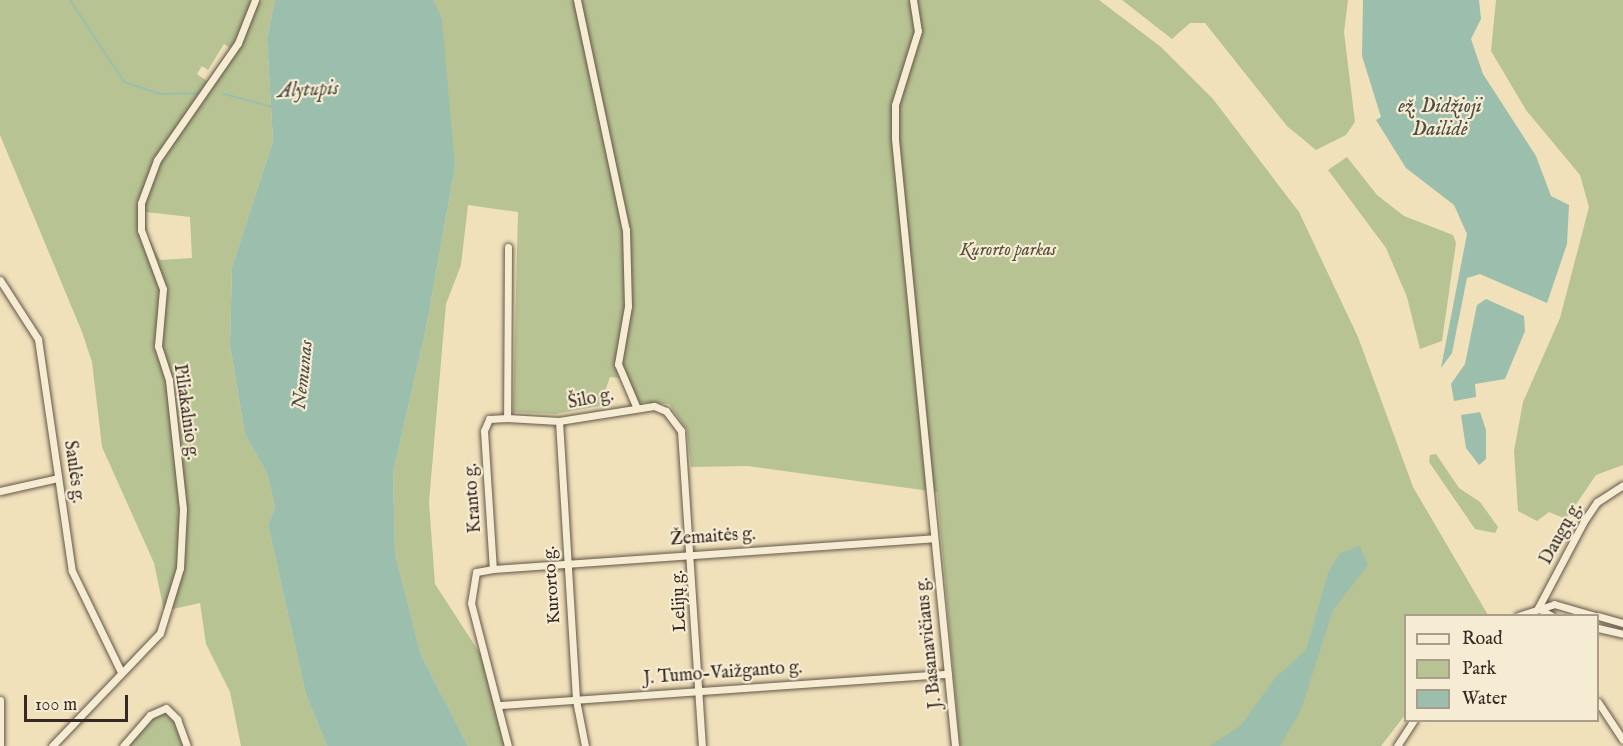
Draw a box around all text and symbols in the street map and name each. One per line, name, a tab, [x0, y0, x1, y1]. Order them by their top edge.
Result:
water label: Alytupis	[277, 76, 339, 104]
water label: ež. Didžioji Dailidė	[1398, 94, 1482, 141]
park label: Kurorto parkas	[960, 240, 1056, 262]
water label: Nemunas	[287, 339, 319, 411]
street label: Piliakalnio g.	[168, 363, 202, 461]
street label: Šilo g.	[566, 385, 616, 415]
street label: Saulės g.	[58, 439, 88, 505]
street label: Kranto g.	[461, 462, 487, 534]
street label: Daugų g.	[1536, 499, 1588, 569]
street label: Žemaitės g.	[670, 524, 756, 552]
street label: Kurorto g.	[539, 545, 567, 625]
street label: Lelijų g.	[668, 570, 692, 632]
street label: J. Basanavičiaus g.	[912, 576, 948, 710]
legend	[1404, 614, 1599, 722]
text: Road	[1462, 628, 1503, 651]
street label: J. Tumo-Vaižganto g.	[643, 658, 803, 690]
text: Park	[1462, 658, 1496, 681]
scale bar	[27, 683, 130, 721]
text: Water	[1462, 688, 1507, 711]
text: 100 m	[35, 694, 77, 717]

